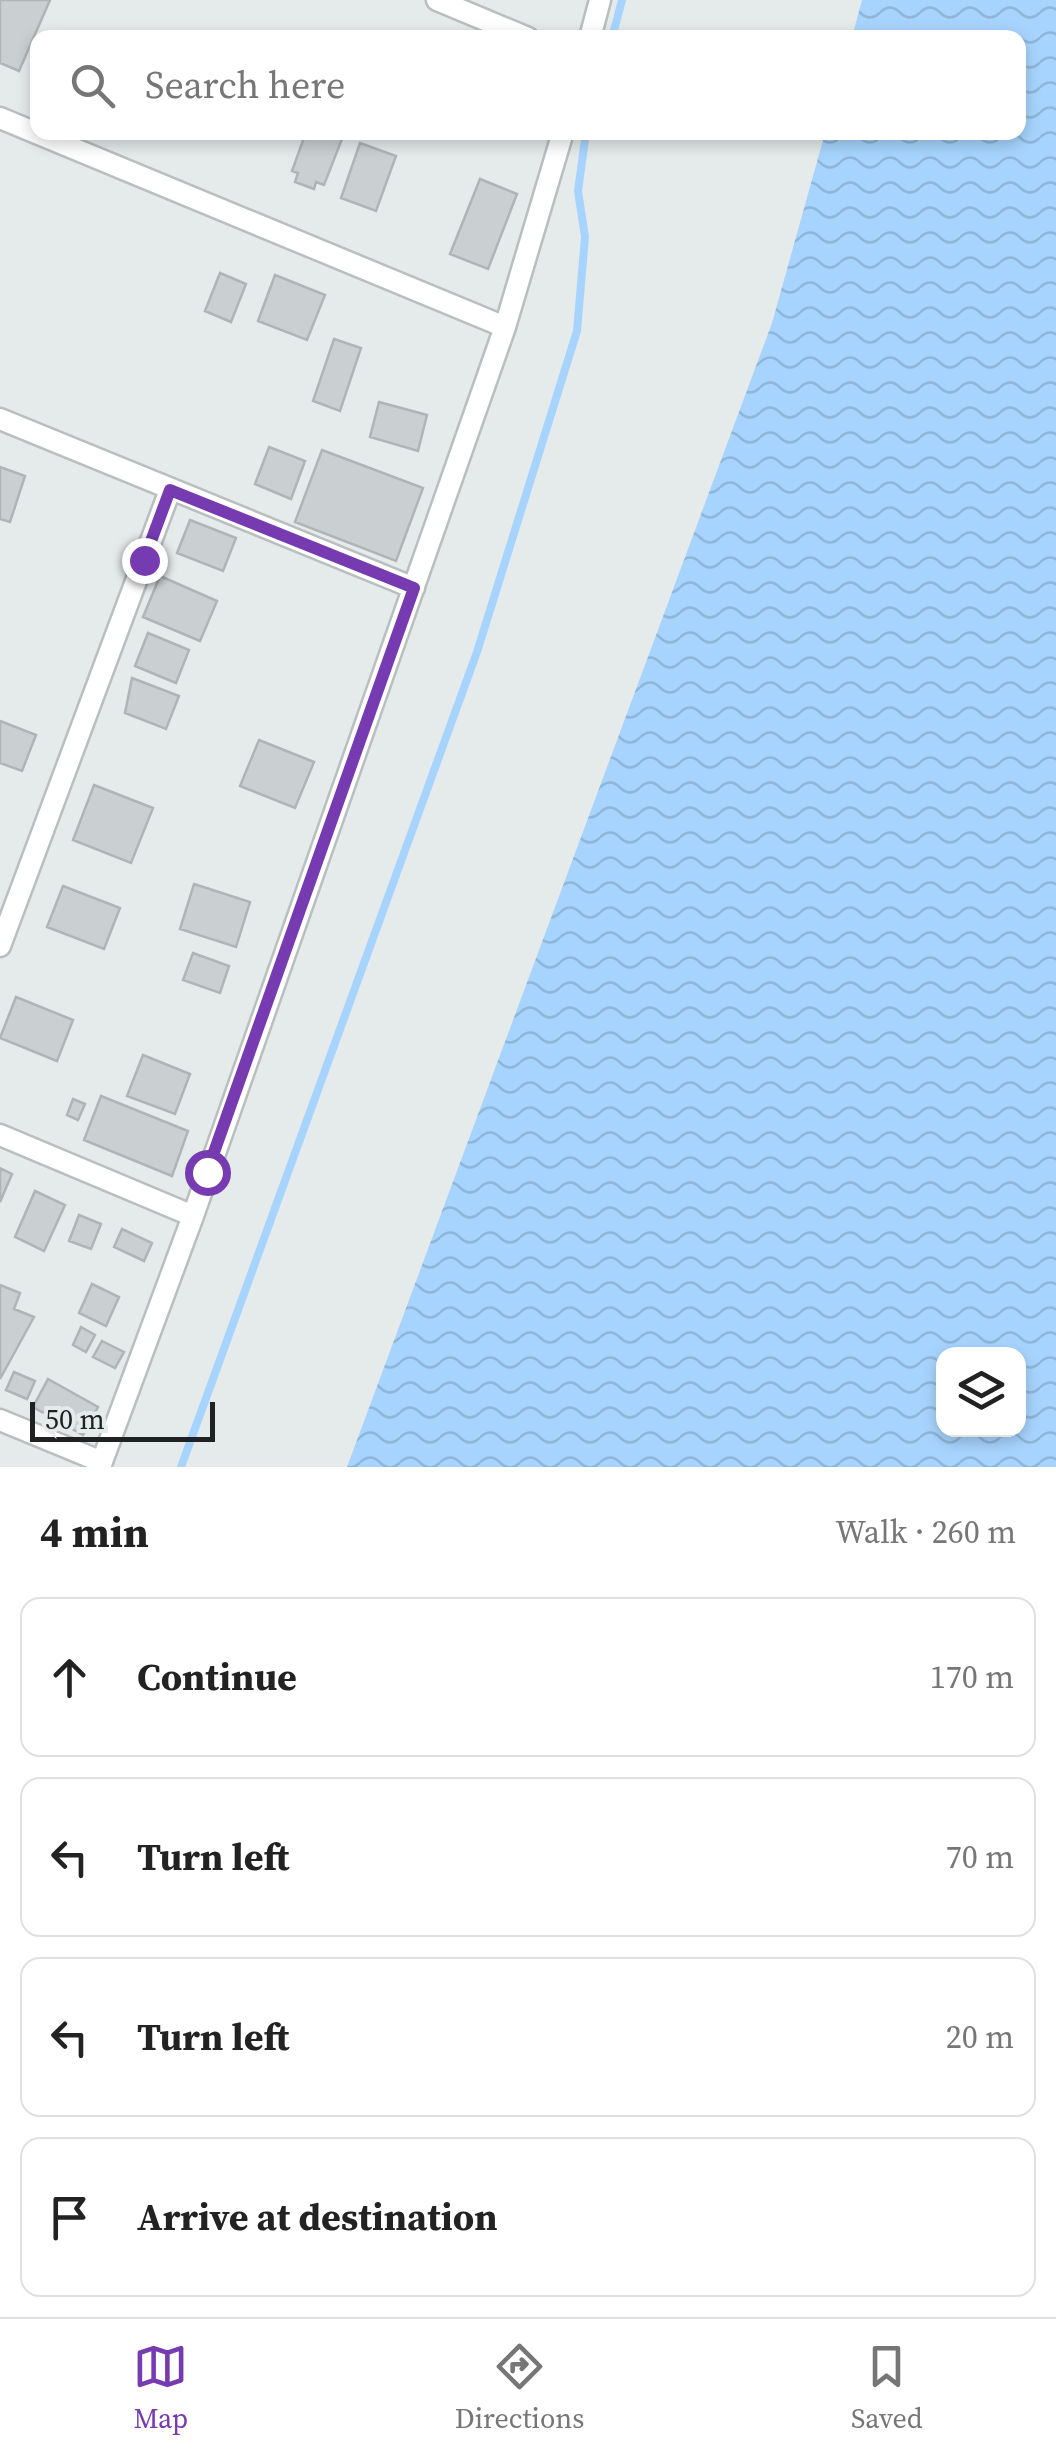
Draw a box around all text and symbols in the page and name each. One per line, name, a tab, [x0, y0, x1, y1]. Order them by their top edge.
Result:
search box	[30, 30, 1026, 140]
icon: search	[65, 58, 120, 113]
text: Search here	[145, 59, 345, 111]
route end	[122, 538, 168, 584]
route start	[185, 1150, 231, 1196]
map controls	[936, 1347, 1026, 1437]
button: layers	[936, 1347, 1026, 1437]
scale bar	[30, 1397, 215, 1442]
text: 50 m	[45, 1400, 105, 1438]
text: 4 min	[40, 1503, 149, 1561]
text: Walk · 260 m	[835, 1510, 1016, 1554]
icon: ahead	[42, 1650, 97, 1705]
text: Continue	[137, 1651, 297, 1703]
text: 170 m	[930, 1655, 1014, 1699]
icon: left	[42, 1830, 97, 1885]
text: Turn left	[137, 1831, 289, 1883]
text: 70 m	[946, 1835, 1014, 1879]
icon: left	[42, 2010, 97, 2065]
text: Turn left	[137, 2011, 289, 2063]
text: 20 m	[946, 2015, 1014, 2059]
icon: arrive	[42, 2190, 97, 2245]
text: Arrive at destination	[137, 2191, 498, 2243]
tab: Map	[133, 2339, 188, 2437]
tab: Directions	[455, 2339, 584, 2437]
tab: Saved	[851, 2339, 923, 2437]

